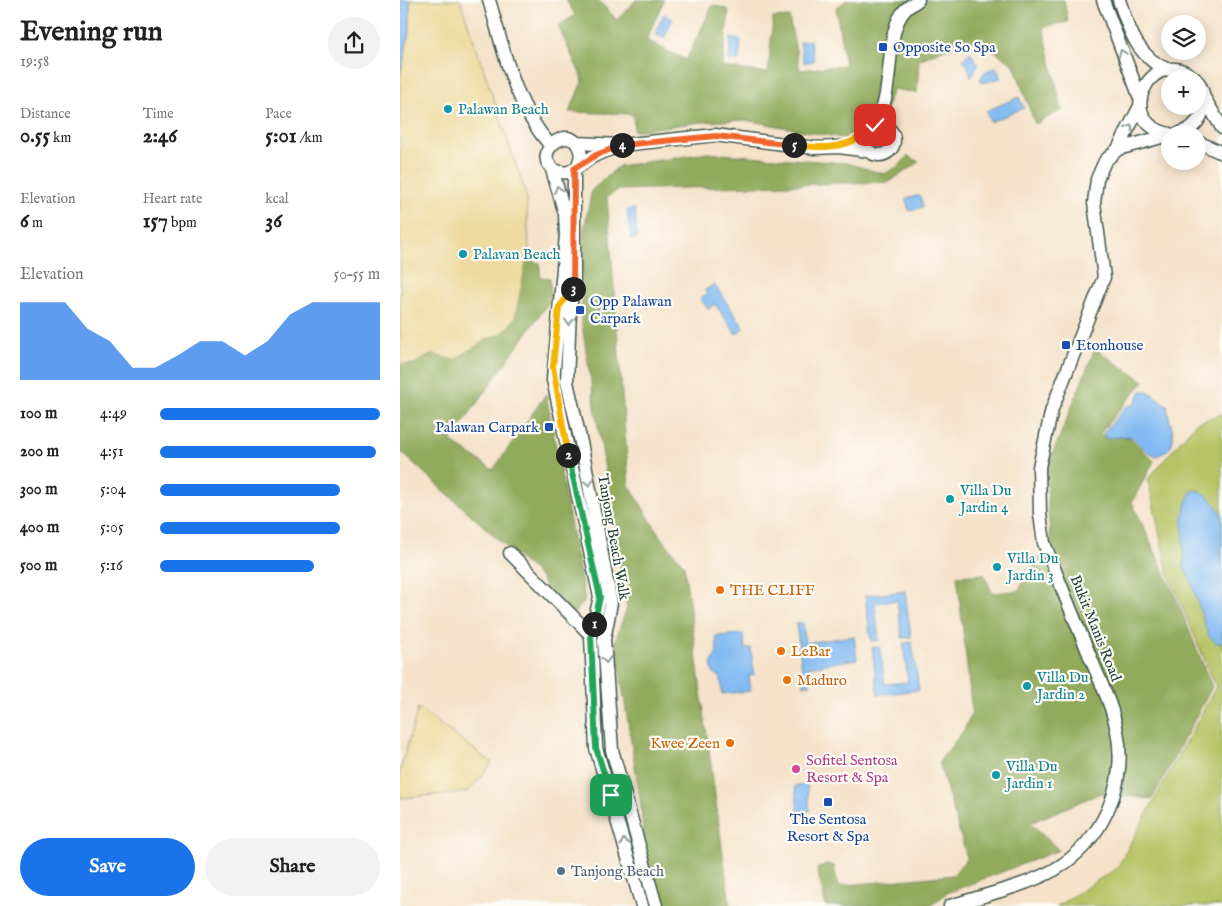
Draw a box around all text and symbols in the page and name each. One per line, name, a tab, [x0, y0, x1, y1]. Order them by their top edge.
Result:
text: Evening run	[20, 15, 163, 50]
map controls	[1161, 15, 1206, 170]
button: layers	[1161, 15, 1206, 60]
button: share	[328, 17, 380, 69]
place label: Opposite So Spa	[893, 38, 996, 57]
marker: Opposite So Spa	[877, 41, 889, 53]
one-way arrow	[1118, 49, 1128, 58]
text: 19:58	[20, 52, 49, 72]
button: +	[1161, 70, 1206, 115]
place label: Palawan Beach	[458, 100, 549, 119]
marker: Palawan Beach	[442, 103, 454, 115]
pin	[854, 104, 896, 146]
text: Distance	[20, 105, 71, 123]
text: Time	[143, 105, 174, 123]
text: Pace	[265, 105, 292, 123]
icon: check	[861, 111, 889, 139]
text: 0.55	[20, 123, 50, 150]
text: 2:46	[143, 123, 177, 150]
text: 5:01	[265, 123, 296, 150]
one-way arrow	[1123, 124, 1133, 133]
button: −	[1161, 125, 1206, 170]
text: km	[50, 129, 71, 147]
text: /km	[296, 129, 323, 147]
pin: 4	[610, 132, 634, 158]
pin: 5	[782, 132, 806, 158]
text: 4	[619, 136, 626, 154]
text: 5	[792, 136, 797, 154]
one-way arrow	[553, 186, 563, 194]
text: Elevation	[20, 190, 76, 208]
text: Heart rate	[143, 190, 202, 208]
text: kcal	[265, 190, 289, 208]
text: 6	[20, 208, 29, 235]
text: 157	[143, 208, 168, 235]
text: 36	[265, 208, 282, 235]
text: m	[29, 214, 43, 232]
text: bpm	[168, 214, 197, 232]
place label: Palavan Beach	[473, 245, 561, 264]
marker: Palavan Beach	[457, 248, 469, 260]
text: Elevation	[20, 265, 83, 285]
text: 50–55 m	[334, 265, 380, 285]
pin: 3	[560, 276, 586, 302]
text: 3	[571, 280, 576, 298]
place label: Opp Palawan Carpark	[590, 292, 672, 328]
marker: Opp Palawan Carpark	[574, 304, 586, 316]
one-way arrow	[564, 319, 575, 327]
place label: Etonhouse	[1076, 336, 1144, 355]
marker: Etonhouse	[1060, 339, 1072, 351]
text: 100 m	[20, 404, 57, 424]
text: 4:49	[100, 404, 127, 424]
place label: Palawan Carpark	[435, 418, 540, 437]
marker: Palawan Carpark	[543, 421, 555, 433]
text: 200 m	[20, 442, 59, 462]
text: 4:51	[100, 442, 124, 462]
pin: 2	[556, 442, 580, 468]
text: 2	[565, 446, 572, 464]
street label: Tanjong Beach Walk	[593, 472, 634, 603]
one-way arrow	[583, 478, 593, 487]
text: 300 m	[20, 480, 58, 500]
text: 5:04	[100, 480, 126, 500]
place label: Villa Du Jardin 4	[958, 481, 1012, 517]
marker: Villa Du Jardin 4	[944, 493, 956, 505]
text: 400 m	[20, 518, 59, 538]
text: 5:05	[100, 518, 124, 538]
place label: Villa Du Jardin 3	[1005, 549, 1059, 585]
text: 500 m	[20, 556, 57, 576]
text: 5:16	[100, 556, 123, 576]
marker: Villa Du Jardin 3	[991, 561, 1003, 573]
street label: Bukit Manis Road	[1066, 572, 1126, 685]
place label: THE CLIFF	[730, 581, 815, 600]
marker: THE CLIFF	[714, 584, 726, 596]
pin: 1	[582, 612, 606, 636]
text: 1	[592, 615, 597, 633]
place label: LeBar	[791, 642, 831, 661]
marker: LeBar	[775, 645, 787, 657]
one-way arrow	[600, 656, 611, 664]
place label: Villa Du Jardin 2	[1035, 668, 1089, 704]
place label: Maduro	[797, 671, 847, 690]
marker: Maduro	[781, 674, 793, 686]
marker: Villa Du Jardin 2	[1021, 680, 1033, 692]
place label: Kwee Zeen	[650, 734, 720, 753]
marker: Kwee Zeen	[724, 737, 736, 749]
place label: Sofitel Sentosa Resort & Spa	[806, 751, 898, 787]
place label: Villa Du Jardin 1	[1004, 757, 1058, 793]
marker: Sofitel Sentosa Resort & Spa	[790, 763, 802, 775]
marker: Villa Du Jardin 1	[990, 769, 1002, 781]
pin	[590, 774, 632, 816]
icon: arrive	[597, 781, 625, 809]
marker: The Sentosa Resort & Spa	[822, 796, 834, 808]
place label: The Sentosa Resort & Spa	[787, 810, 870, 846]
button: Save	[20, 838, 195, 896]
button: Share	[205, 838, 380, 896]
one-way arrow	[619, 838, 630, 847]
place label: Tanjong Beach	[571, 862, 664, 881]
marker: Tanjong Beach	[555, 865, 567, 877]

